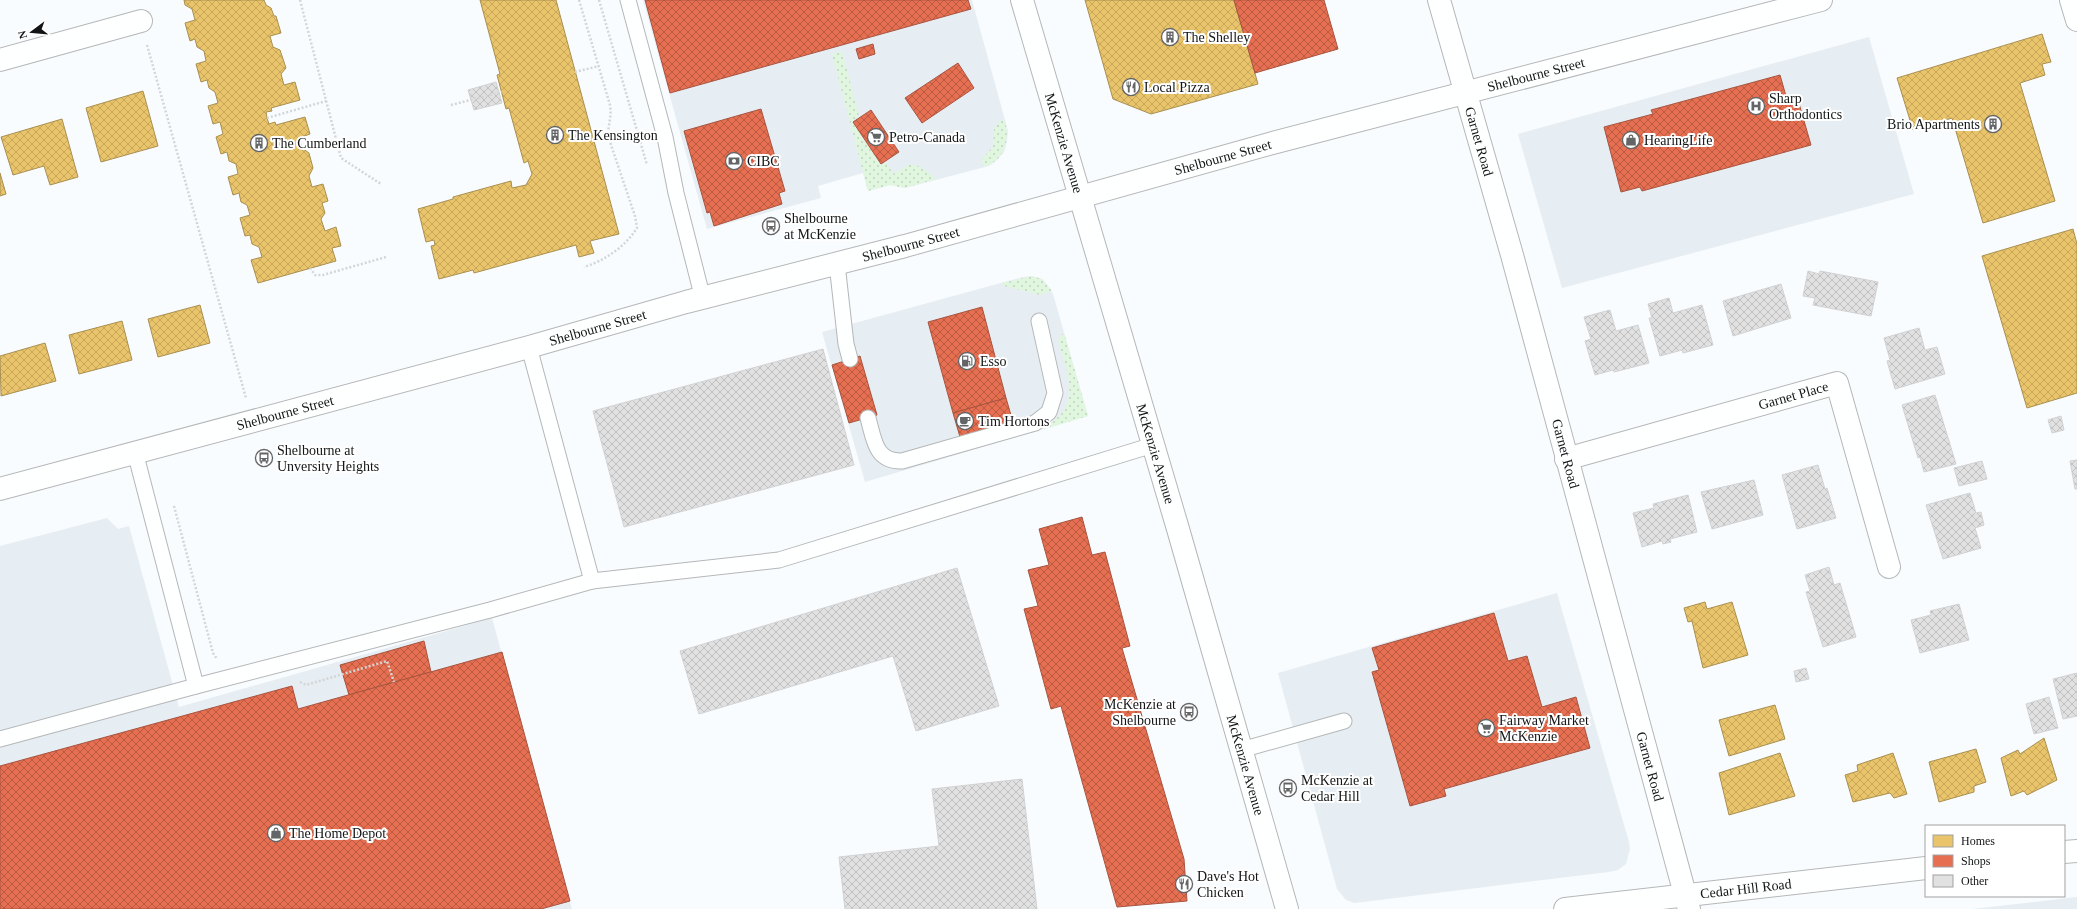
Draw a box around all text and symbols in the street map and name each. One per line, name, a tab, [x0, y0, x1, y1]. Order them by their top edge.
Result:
north arrow	[12, 12, 52, 52]
building icon: The Shelley	[1160, 27, 1180, 47]
text: N	[16, 29, 29, 40]
place label: The Shelley	[1183, 30, 1250, 45]
street label: Shelbourne Street	[1486, 55, 1586, 95]
restaurant icon: Local Pizza	[1121, 77, 1141, 97]
place label: Local Pizza	[1144, 80, 1210, 95]
street label: McKenzie Avenue	[1042, 91, 1086, 195]
place label: Sharp Orthodontics	[1769, 91, 1842, 122]
hospital icon: Sharp Orthodontics	[1746, 96, 1766, 116]
street label: Garnet Road	[1462, 105, 1496, 178]
building icon: Brio Apartments	[1983, 114, 2003, 134]
place label: Brio Apartments	[1887, 117, 1980, 132]
building icon: The Kensington	[545, 125, 565, 145]
supermarket icon: Petro-Canada	[866, 127, 886, 147]
place label: The Kensington	[568, 128, 658, 143]
place label: Petro-Canada	[889, 130, 966, 145]
shop icon: HearingLife	[1621, 130, 1641, 150]
building icon: The Cumberland	[249, 133, 269, 153]
place label: HearingLife	[1644, 133, 1712, 148]
place label: The Cumberland	[272, 136, 366, 151]
street label: Shelbourne Street	[1173, 137, 1273, 178]
bank icon: CIBC	[724, 151, 744, 171]
place label: CIBC	[747, 154, 780, 169]
place label: Shelbourne at McKenzie	[784, 211, 856, 242]
bus stop icon: Shelbourne at McKenzie	[761, 216, 781, 236]
street label: Shelbourne Street	[861, 224, 961, 265]
street label: Shelbourne Street	[548, 307, 648, 349]
fuel station icon: Esso	[957, 351, 977, 371]
place label: Esso	[980, 354, 1006, 369]
street label: Garnet Place	[1757, 379, 1830, 413]
street label: Shelbourne Street	[235, 393, 335, 433]
street label: McKenzie Avenue	[1133, 402, 1177, 506]
cafe icon: Tim Hortons	[955, 411, 975, 431]
place label: Tim Hortons	[978, 414, 1049, 429]
street label: Garnet Road	[1549, 417, 1582, 490]
place label: Shelbourne at Unversity Heights	[277, 443, 379, 474]
bus stop icon: Shelbourne at Unversity Heights	[254, 448, 274, 468]
place label: McKenzie at Shelbourne	[1104, 697, 1176, 728]
bus stop icon: McKenzie at Shelbourne	[1179, 702, 1199, 722]
street label: McKenzie Avenue	[1224, 713, 1267, 817]
place label: Fairway Market McKenzie	[1499, 713, 1589, 744]
supermarket icon: Fairway Market McKenzie	[1476, 718, 1496, 738]
street label: Garnet Road	[1633, 730, 1666, 803]
place label: McKenzie at Cedar Hill	[1301, 773, 1373, 804]
bus stop icon: McKenzie at Cedar Hill	[1278, 778, 1298, 798]
shop icon: The Home Depot	[266, 823, 286, 843]
legend	[1925, 825, 2065, 897]
place label: The Home Depot	[289, 826, 386, 841]
text: Homes	[1961, 834, 1995, 848]
text: Shops	[1961, 854, 1991, 868]
place label: Dave's Hot Chicken	[1197, 869, 1259, 900]
restaurant icon: Dave's Hot Chicken	[1174, 874, 1194, 894]
text: Other	[1961, 874, 1988, 888]
street label: Cedar Hill Road	[1699, 876, 1792, 902]

